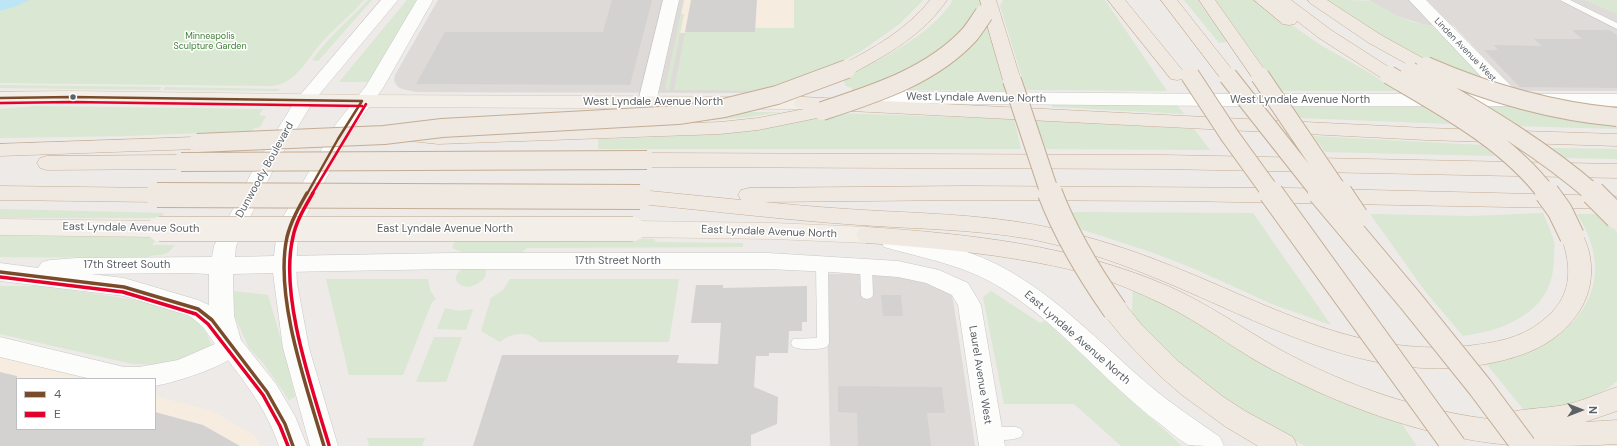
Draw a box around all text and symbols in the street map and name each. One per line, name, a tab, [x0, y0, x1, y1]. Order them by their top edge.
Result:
street label: Linden Avenue West	[1432, 16, 1498, 84]
park label: Minneapolis Sculpture Garden	[173, 32, 247, 53]
street label: West Lyndale Avenue North	[906, 90, 1046, 106]
unlabelled marker	[68, 92, 78, 102]
street label: West Lyndale Avenue North	[1230, 93, 1370, 107]
street label: West Lyndale Avenue North	[583, 95, 723, 109]
street label: Dunwoody Boulevard	[233, 120, 297, 220]
street label: East Lyndale Avenue South	[62, 220, 200, 236]
street label: East Lyndale Avenue North	[377, 222, 513, 236]
street label: East Lyndale Avenue North	[701, 223, 837, 241]
street label: 17th Street North	[575, 254, 661, 268]
street label: 17th Street South	[84, 258, 170, 272]
street label: East Lyndale Avenue North	[1021, 288, 1133, 388]
street label: Laurel Avenue West	[966, 325, 994, 425]
legend	[16, 378, 156, 430]
text: 4	[54, 386, 61, 402]
north arrow	[1561, 390, 1601, 430]
text: E	[54, 406, 61, 422]
text: N	[1586, 406, 1600, 414]

